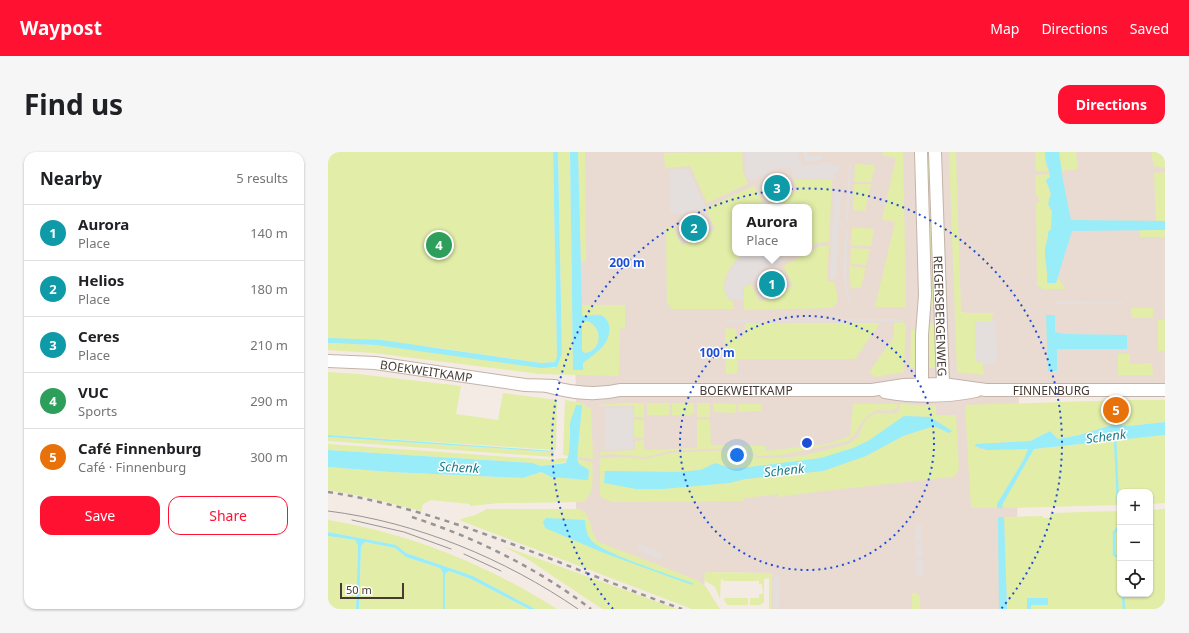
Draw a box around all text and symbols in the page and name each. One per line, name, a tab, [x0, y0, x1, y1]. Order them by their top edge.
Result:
text: Waypost	[20, 15, 102, 41]
text: Map	[990, 19, 1019, 38]
text: Directions	[1041, 19, 1108, 38]
text: Saved	[1130, 19, 1169, 38]
text: Find us	[24, 85, 123, 123]
button: Directions	[1058, 85, 1165, 124]
text: Nearby	[40, 167, 102, 190]
text: 5 results	[236, 169, 288, 187]
pin: 3	[764, 173, 790, 203]
popup	[732, 204, 812, 256]
text: Aurora	[746, 211, 798, 231]
pin: 2	[681, 213, 707, 243]
text: Aurora	[78, 214, 129, 234]
text: 1	[49, 224, 57, 242]
text: 140 m	[250, 224, 288, 242]
pin: 4	[426, 230, 452, 260]
text: Place	[746, 231, 778, 249]
text: Place	[78, 234, 110, 252]
text: 200 m	[609, 254, 645, 271]
street label: REIGERSBERGENWEG	[930, 255, 951, 377]
pin: 1	[759, 269, 785, 299]
text: Helios	[78, 270, 124, 290]
text: 2	[49, 280, 57, 298]
text: 180 m	[250, 280, 288, 298]
text: Place	[78, 290, 110, 308]
text: Ceres	[78, 326, 119, 346]
text: 3	[49, 336, 57, 354]
text: 210 m	[250, 336, 288, 354]
text: 100 m	[699, 344, 735, 361]
text: Place	[78, 346, 110, 364]
street label: BOEKWEITKAMP	[379, 355, 474, 386]
text: VUC	[78, 382, 109, 402]
street label: BOEKWEITKAMP	[699, 382, 793, 399]
street label: FINNENBURG	[1013, 382, 1090, 399]
text: 4	[49, 392, 57, 410]
text: 290 m	[250, 392, 288, 410]
pin: 5	[1103, 395, 1129, 425]
text: Sports	[78, 402, 117, 420]
water label: Schenk	[1085, 425, 1128, 447]
centre of rings	[800, 436, 814, 450]
text: Café Finnenburg	[78, 438, 201, 458]
your location	[727, 445, 747, 465]
text: 5	[49, 448, 57, 466]
text: 300 m	[250, 448, 288, 466]
water label: Schenk	[438, 457, 480, 477]
text: Café · Finnenburg	[78, 458, 186, 476]
water label: Schenk	[763, 459, 806, 481]
map controls	[1117, 489, 1153, 597]
button: +	[1117, 489, 1153, 525]
button: Save	[40, 496, 160, 535]
button: Share	[168, 496, 288, 535]
button: −	[1117, 525, 1153, 561]
button: locate	[1117, 561, 1153, 597]
scale bar	[340, 581, 404, 600]
text: 50 m	[346, 582, 372, 597]

